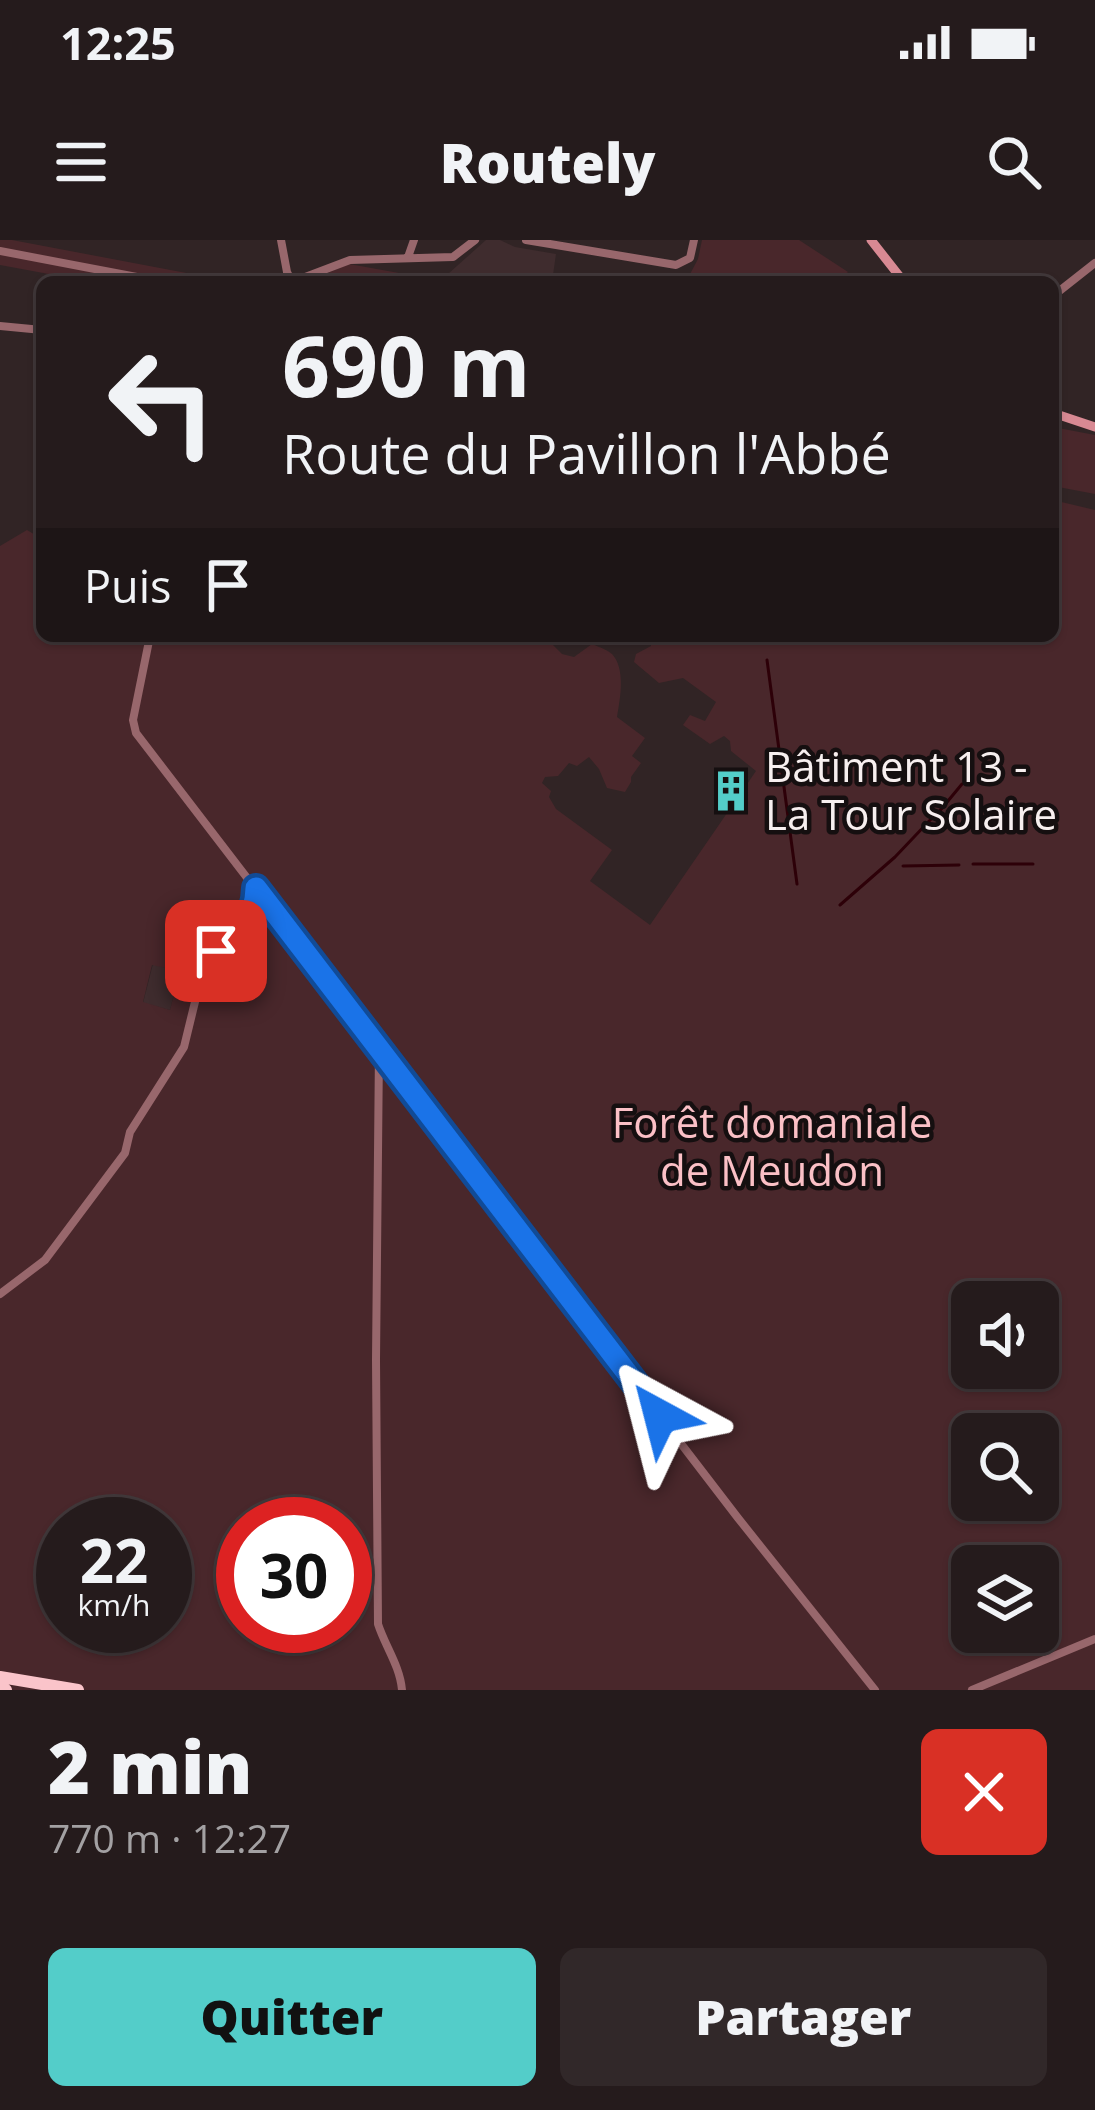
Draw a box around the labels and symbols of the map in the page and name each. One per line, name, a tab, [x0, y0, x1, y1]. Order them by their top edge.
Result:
place label: Bâtiment 13 - La Tour Solaire	[765, 737, 1057, 842]
building icon: Bâtiment 13 - La Tour Solaire	[708, 768, 754, 814]
pin	[165, 900, 267, 1002]
park label: Forêt domaniale de Meudon	[612, 1093, 932, 1198]
position arrow	[597, 1353, 723, 1479]
speed limit sign: 30	[216, 1497, 372, 1653]

